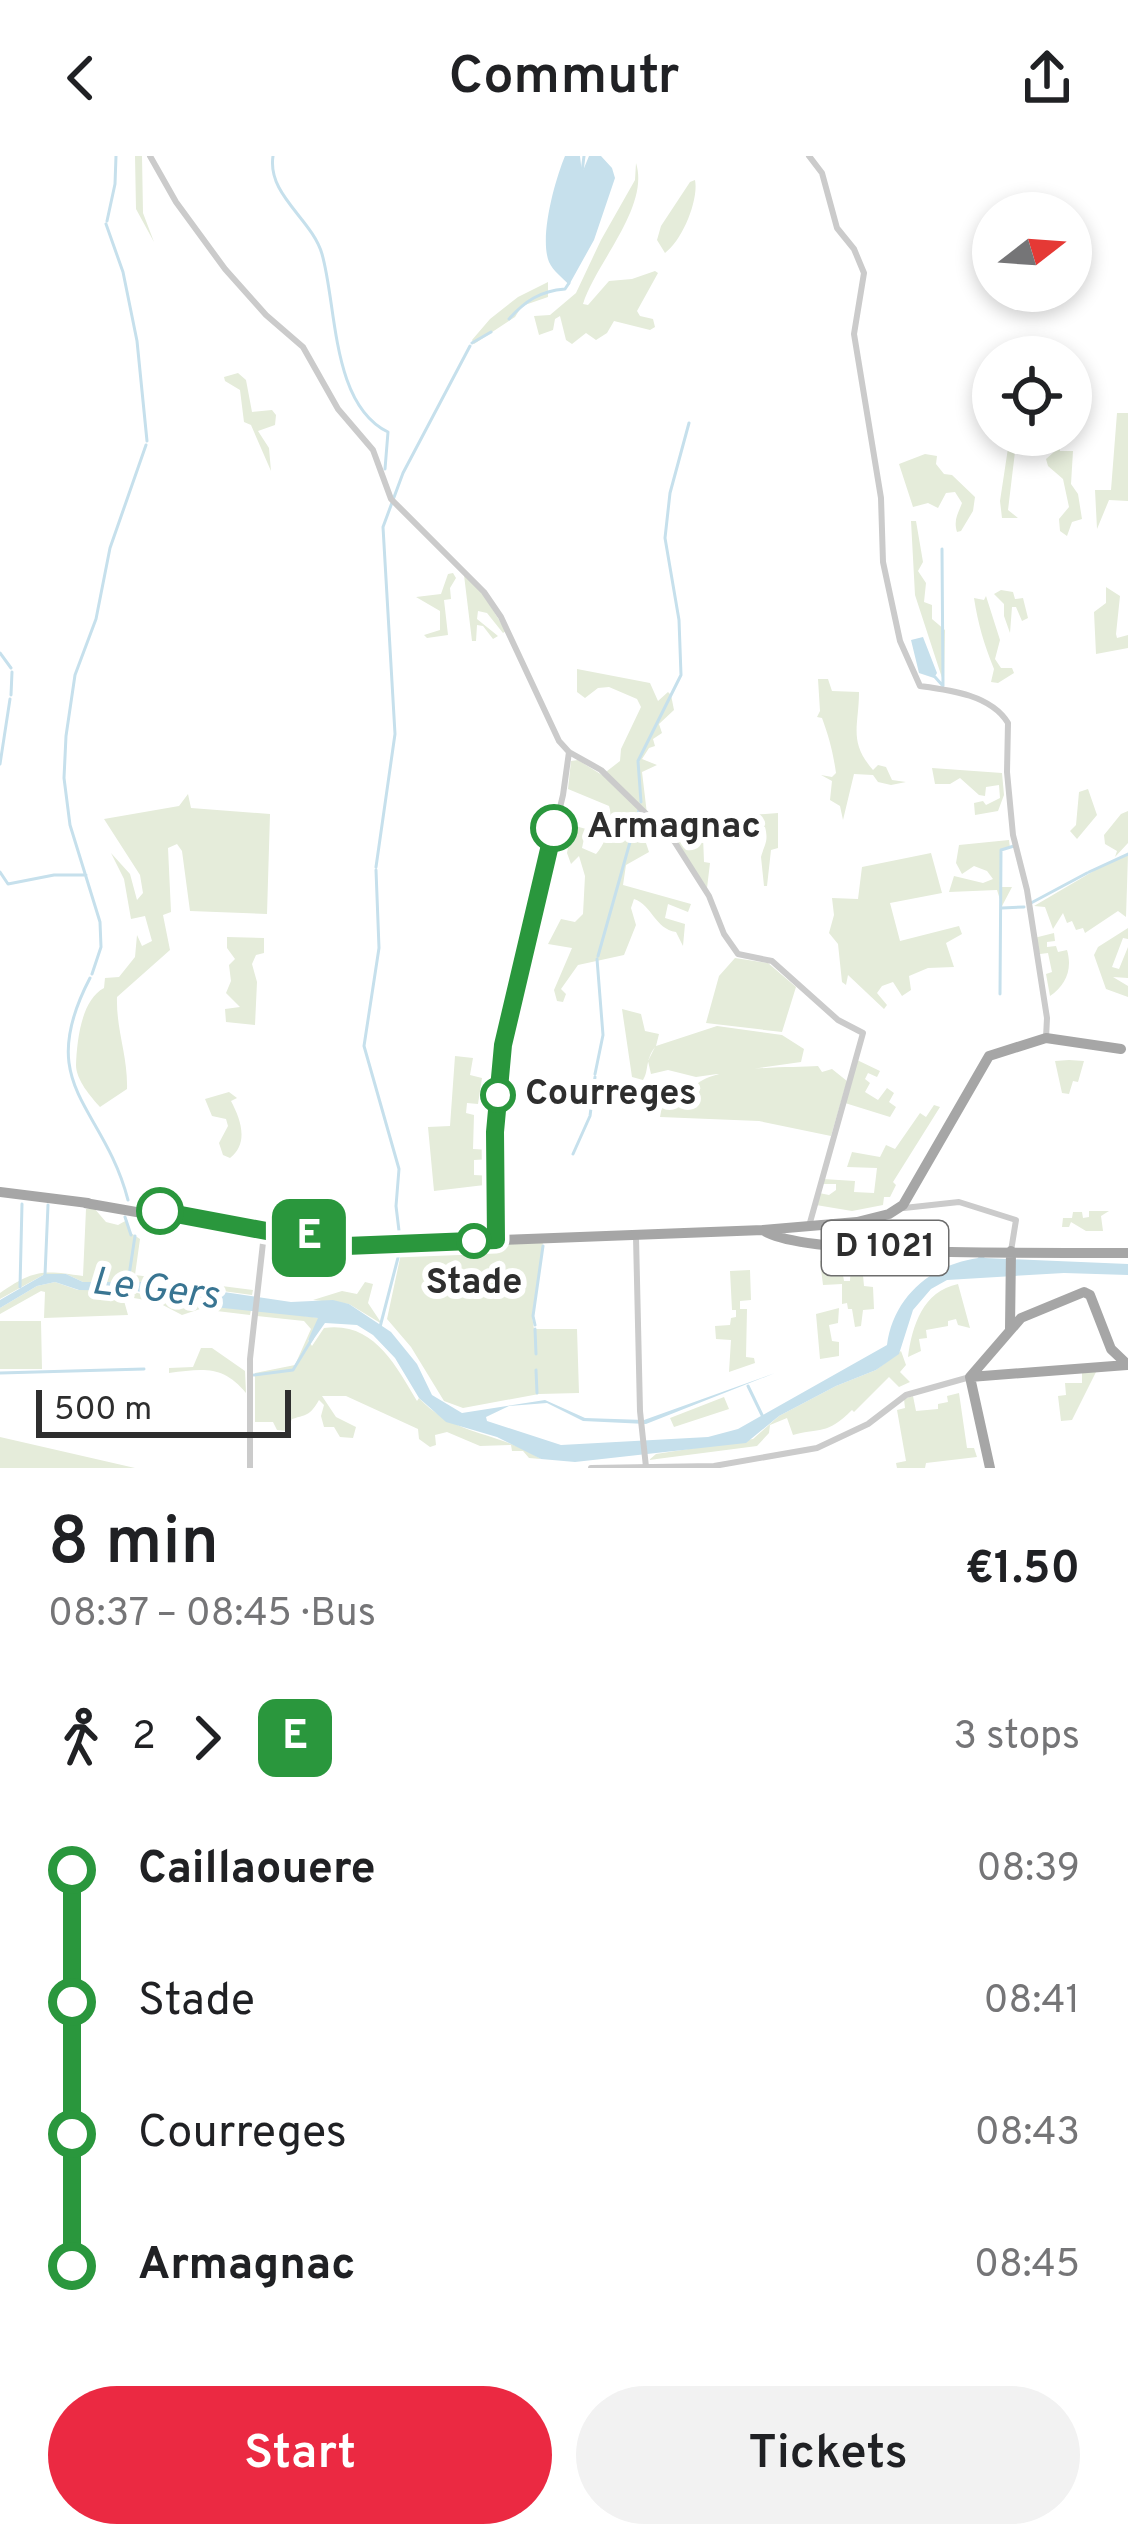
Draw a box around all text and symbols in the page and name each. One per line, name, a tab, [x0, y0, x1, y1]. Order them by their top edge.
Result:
text: Commutr	[449, 44, 679, 113]
icon: back	[48, 45, 114, 111]
icon: share	[1014, 45, 1080, 111]
north arrow	[972, 192, 1092, 312]
map controls	[972, 192, 1092, 456]
button: locate	[972, 336, 1092, 456]
place label: Armagnac	[587, 805, 761, 851]
marker: Armagnac	[532, 806, 576, 850]
place label: Courreges	[525, 1072, 697, 1118]
marker: Courreges	[482, 1079, 514, 1111]
unlabelled marker	[138, 1189, 182, 1233]
line badge: E	[270, 1199, 348, 1277]
text: E	[296, 1211, 322, 1264]
road number: D 1021	[822, 1221, 948, 1275]
marker: Stade	[458, 1225, 490, 1257]
water label: Le Gers	[89, 1259, 223, 1323]
place label: Stade	[426, 1261, 522, 1307]
scale bar	[36, 1384, 291, 1437]
text: 500 m	[54, 1390, 152, 1432]
text: 8 min	[48, 1504, 219, 1587]
text: €1.50	[965, 1542, 1080, 1599]
text: 08:37 – 08:45 · Bus	[48, 1591, 376, 1640]
icon: walk	[48, 1705, 114, 1771]
icon: forward	[174, 1705, 240, 1771]
text: E	[282, 1711, 308, 1764]
text: 2	[132, 1714, 156, 1763]
text: 3 stops	[954, 1714, 1080, 1763]
text: Caillaouere	[138, 1842, 376, 1899]
text: 08:39	[976, 1846, 1080, 1895]
text: Stade	[138, 1974, 255, 2031]
text: 08:41	[984, 1978, 1080, 2027]
text: Courreges	[138, 2106, 347, 2163]
text: 08:43	[975, 2110, 1080, 2159]
text: Armagnac	[138, 2238, 356, 2295]
text: 08:45	[974, 2242, 1080, 2291]
button: Start	[48, 2386, 552, 2524]
button: Tickets	[576, 2386, 1080, 2524]

